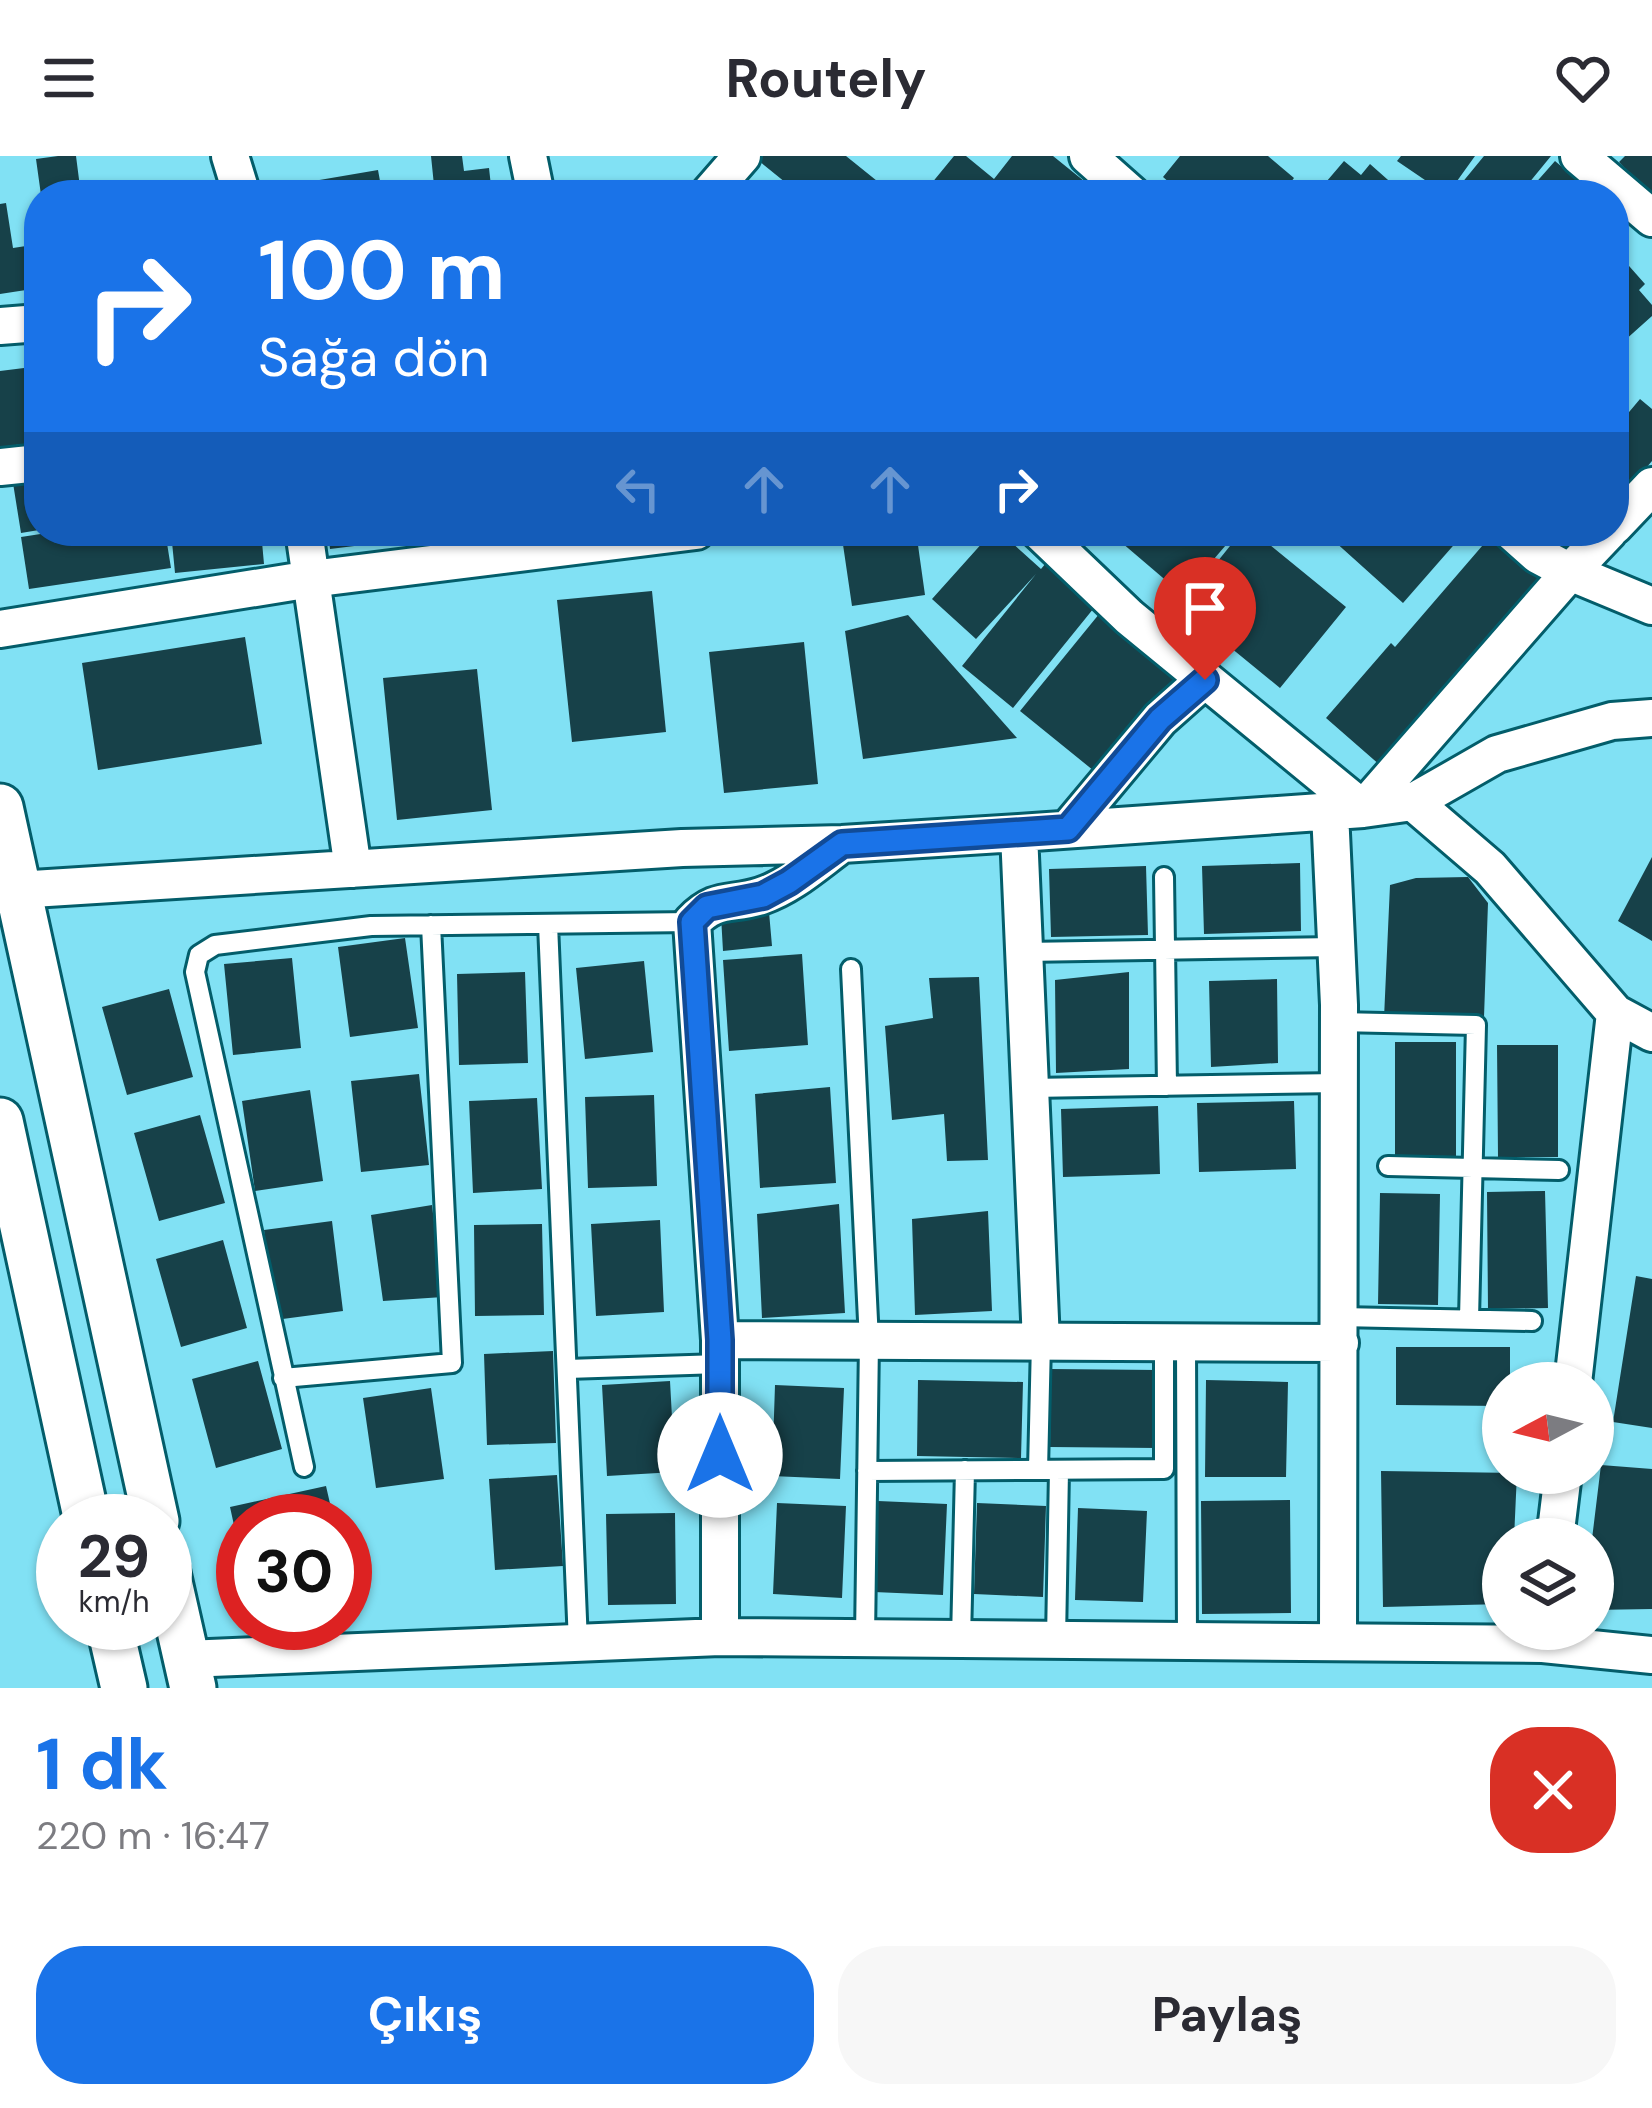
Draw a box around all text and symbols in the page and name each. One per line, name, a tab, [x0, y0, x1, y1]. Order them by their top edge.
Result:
text: Routely	[726, 43, 926, 114]
icon: menu	[36, 45, 102, 111]
icon: heart	[1550, 45, 1616, 111]
text: 100 m	[258, 216, 506, 325]
icon: right	[60, 228, 216, 384]
text: Sağa dön	[258, 322, 489, 393]
icon: left	[605, 456, 671, 522]
icon: ahead	[731, 456, 797, 522]
icon: ahead	[857, 456, 923, 522]
icon: right	[983, 456, 1049, 522]
pin	[1154, 557, 1256, 680]
icon: arrive	[1172, 575, 1238, 641]
north arrow	[1482, 1362, 1614, 1494]
map controls	[1482, 1362, 1614, 1650]
position arrow	[657, 1392, 783, 1518]
speed limit sign: 30	[216, 1494, 372, 1650]
text: 29	[78, 1517, 150, 1596]
button: layers	[1482, 1518, 1614, 1650]
text: km/h	[79, 1582, 149, 1621]
text: 1 dk	[36, 1718, 168, 1811]
button: close	[1490, 1727, 1616, 1853]
text: 220 m · 16:47	[36, 1810, 270, 1861]
button: Çıkış	[36, 1946, 814, 2084]
button: Paylaş	[838, 1946, 1616, 2084]

